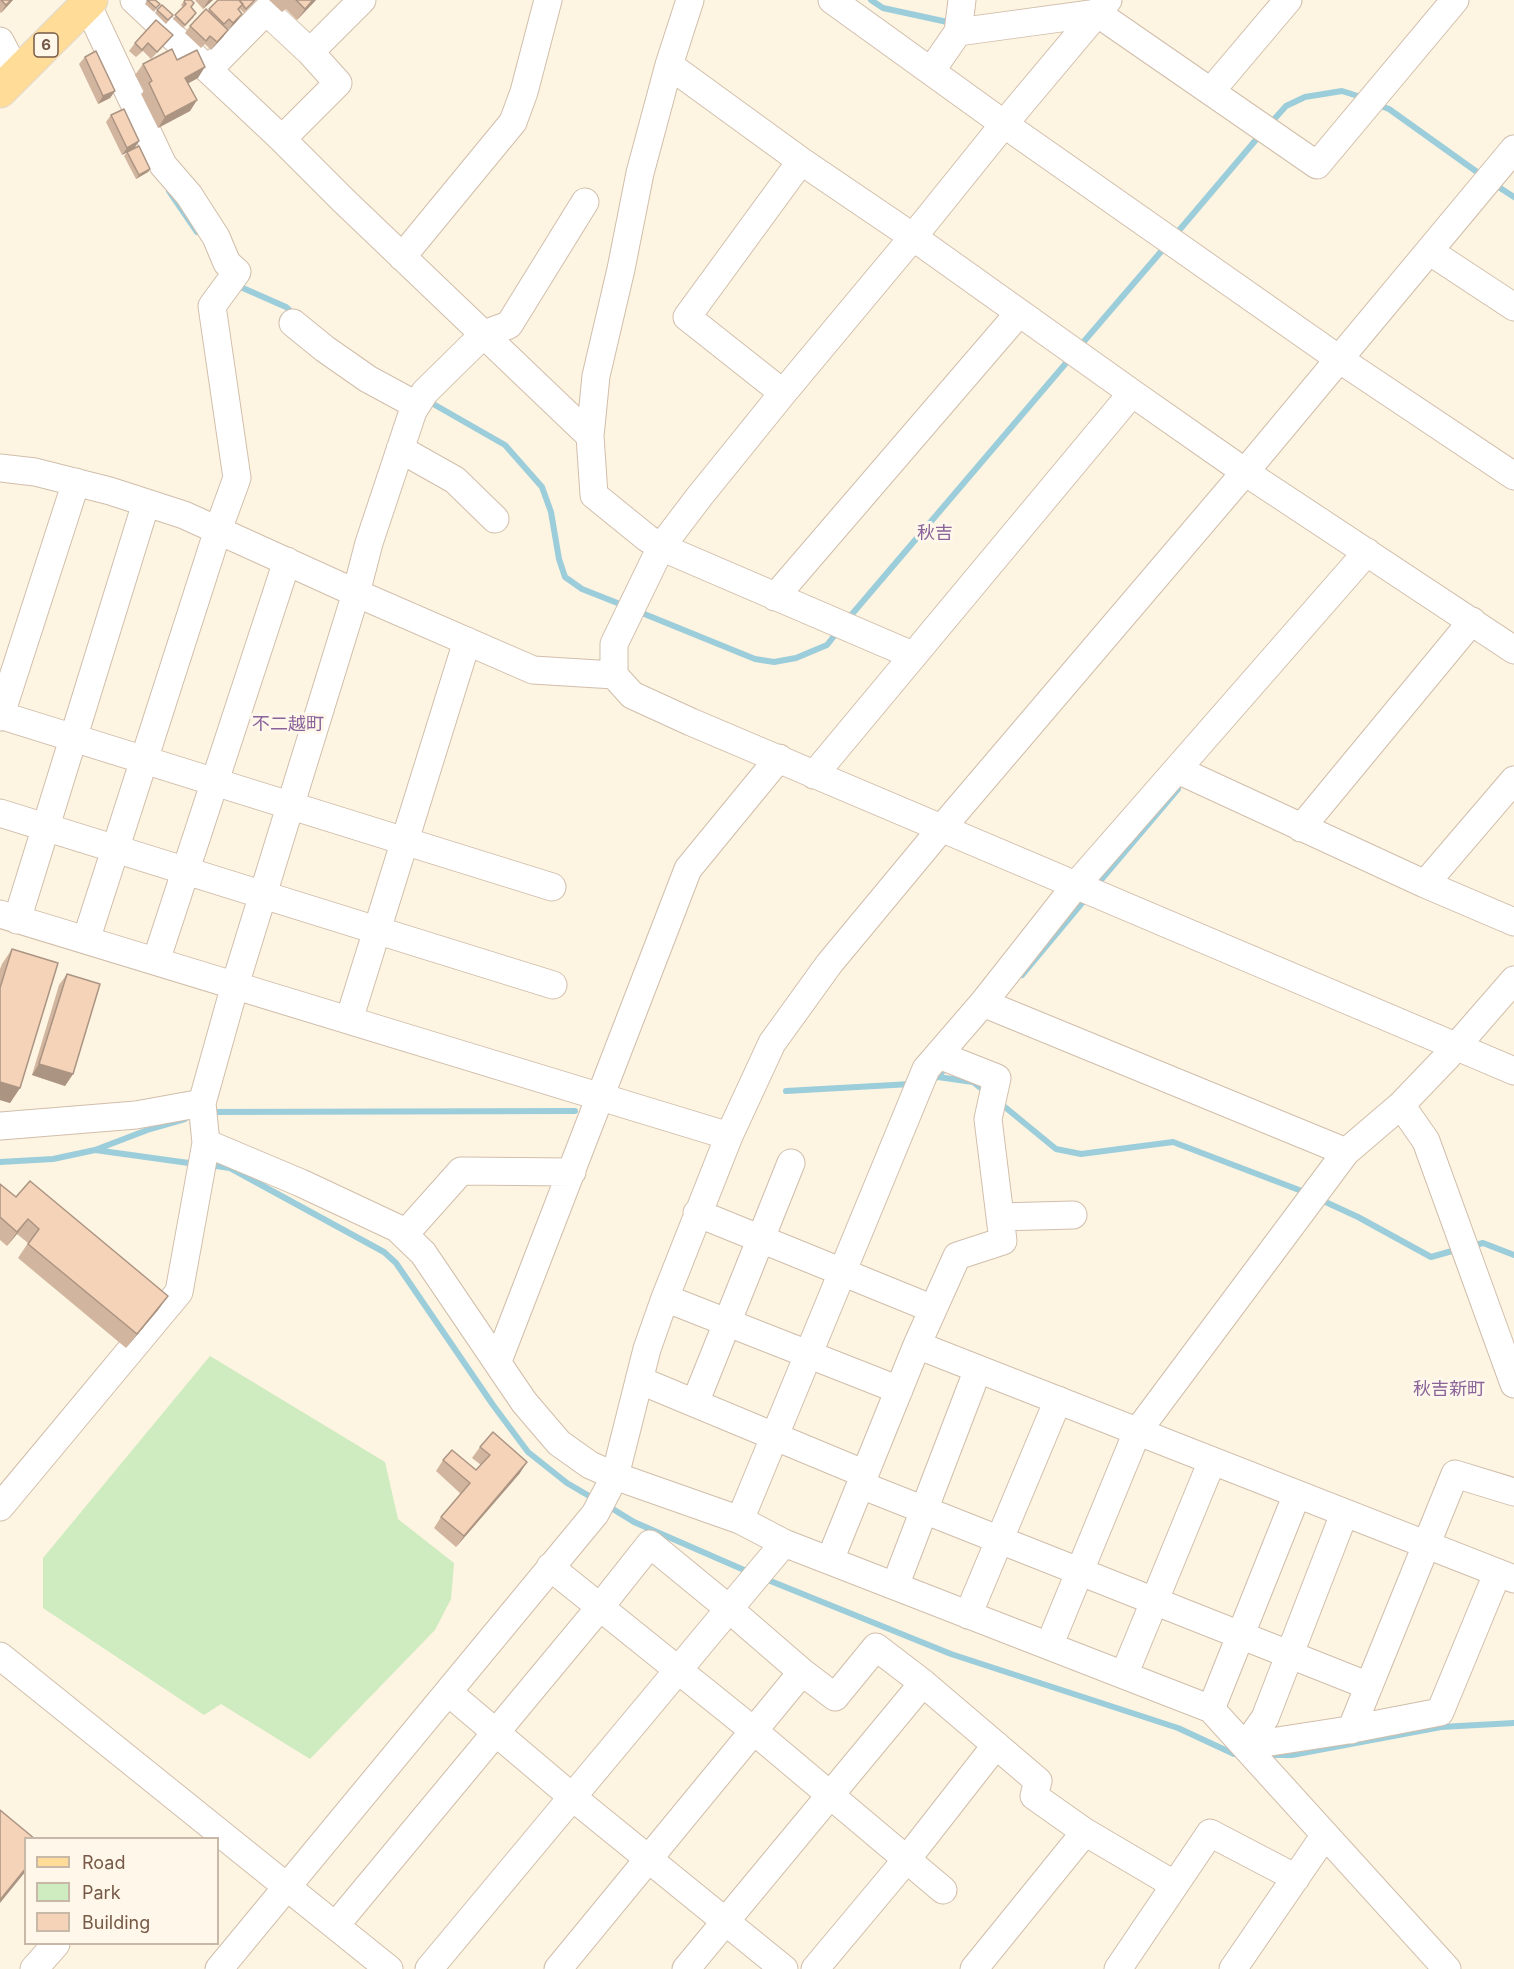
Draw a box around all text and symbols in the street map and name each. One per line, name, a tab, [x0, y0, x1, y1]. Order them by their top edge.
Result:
road number: 6	[34, 33, 58, 57]
district label: 秋吉	[917, 523, 953, 545]
district label: 不二越町	[252, 714, 324, 736]
district label: 秋吉新町	[1413, 1379, 1485, 1401]
legend	[24, 1837, 219, 1945]
text: Road	[82, 1852, 125, 1873]
text: Park	[82, 1882, 121, 1903]
text: Building	[82, 1912, 150, 1933]

